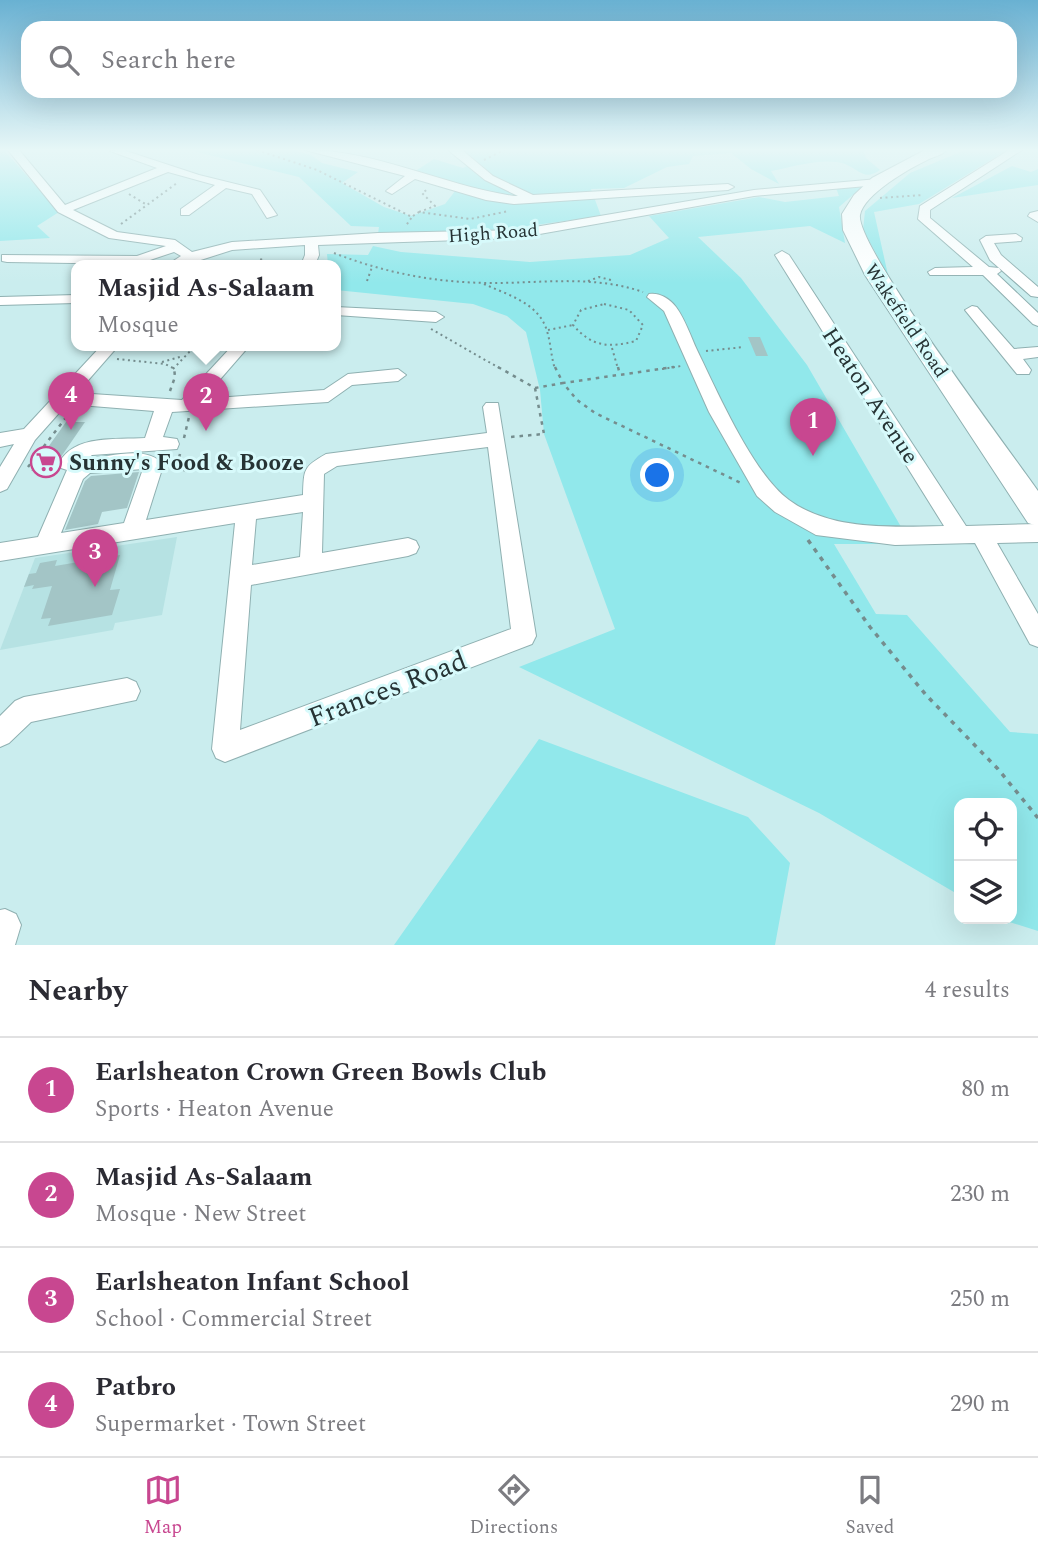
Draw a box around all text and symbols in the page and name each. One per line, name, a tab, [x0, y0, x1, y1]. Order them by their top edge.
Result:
search box	[21, 21, 1017, 98]
text: Search here	[101, 40, 236, 80]
icon: search	[45, 41, 83, 79]
street label: High Road	[447, 216, 539, 251]
street label: Wakefield Road	[857, 258, 955, 384]
popup	[71, 260, 341, 351]
text: Masjid As-Salaam	[97, 268, 315, 308]
text: Mosque	[97, 308, 179, 343]
street label: Heaton Avenue	[812, 321, 927, 471]
pin: 4	[48, 372, 94, 430]
pin: 2	[183, 373, 229, 431]
pin: 1	[790, 398, 836, 456]
supermarket icon: Sunny's Food & Booze	[29, 445, 63, 479]
place label: Sunny's Food & Booze	[69, 446, 304, 481]
your location	[640, 458, 674, 492]
pin: 3	[72, 529, 118, 587]
street label: Frances Road	[302, 639, 473, 739]
map controls	[954, 798, 1017, 924]
button: locate	[954, 798, 1017, 861]
button: layers	[954, 861, 1017, 924]
text: Nearby	[28, 968, 127, 1014]
text: 4 results	[925, 973, 1010, 1008]
text: Earlsheaton Crown Green Bowls Club	[95, 1052, 546, 1092]
text: 1	[45, 1072, 57, 1107]
text: 80 m	[961, 1072, 1010, 1107]
text: Sports · Heaton Avenue	[95, 1092, 334, 1127]
text: Masjid As-Salaam	[95, 1157, 312, 1197]
text: 2	[45, 1177, 57, 1212]
text: 230 m	[950, 1177, 1010, 1212]
text: Mosque · New Street	[95, 1197, 306, 1232]
text: Earlsheaton Infant School	[95, 1262, 409, 1302]
text: 3	[45, 1282, 57, 1317]
text: 250 m	[950, 1282, 1010, 1317]
text: School · Commercial Street	[95, 1302, 372, 1337]
text: Patbro	[95, 1367, 176, 1407]
text: 4	[45, 1387, 57, 1422]
text: 290 m	[950, 1387, 1010, 1422]
text: Supermarket · Town Street	[95, 1407, 366, 1442]
tab: Map	[144, 1471, 182, 1542]
tab: Directions	[469, 1471, 558, 1542]
tab: Saved	[846, 1471, 894, 1542]

